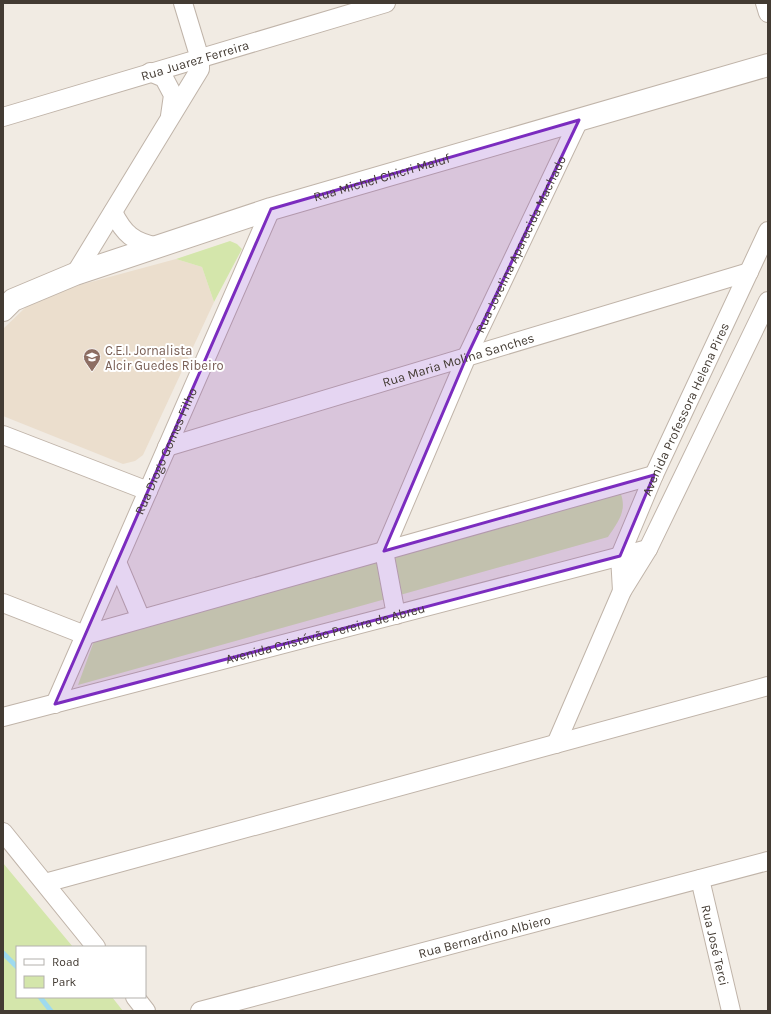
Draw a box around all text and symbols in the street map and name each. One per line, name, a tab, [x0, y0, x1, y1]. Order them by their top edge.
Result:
street label: Rua Juarez Ferreira	[139, 37, 251, 83]
street label: Rua Michel Chicri Maluf	[312, 150, 452, 204]
street label: Rua Jovelina Aparecida Machado	[472, 153, 569, 335]
street label: Avenida Professora Helena Pires	[639, 320, 732, 498]
street label: Rua Maria Molina Sanches	[380, 330, 536, 389]
place label: C.E.I. Jornalista Alcir Guedes Ribeiro	[105, 343, 224, 373]
school or university icon: C.E.I. Jornalista Alcir Guedes Ribeiro	[82, 347, 102, 372]
street label: Rua Diogo Gomes Filho	[131, 385, 200, 517]
street label: Avenida Cristóvão Pereira de Abreu	[224, 600, 427, 666]
street label: Rua José Terci	[699, 903, 732, 987]
street label: Rua Bernardino Albiero	[417, 911, 552, 961]
legend	[16, 946, 146, 998]
text: Road	[52, 955, 80, 969]
text: Park	[52, 975, 77, 989]

